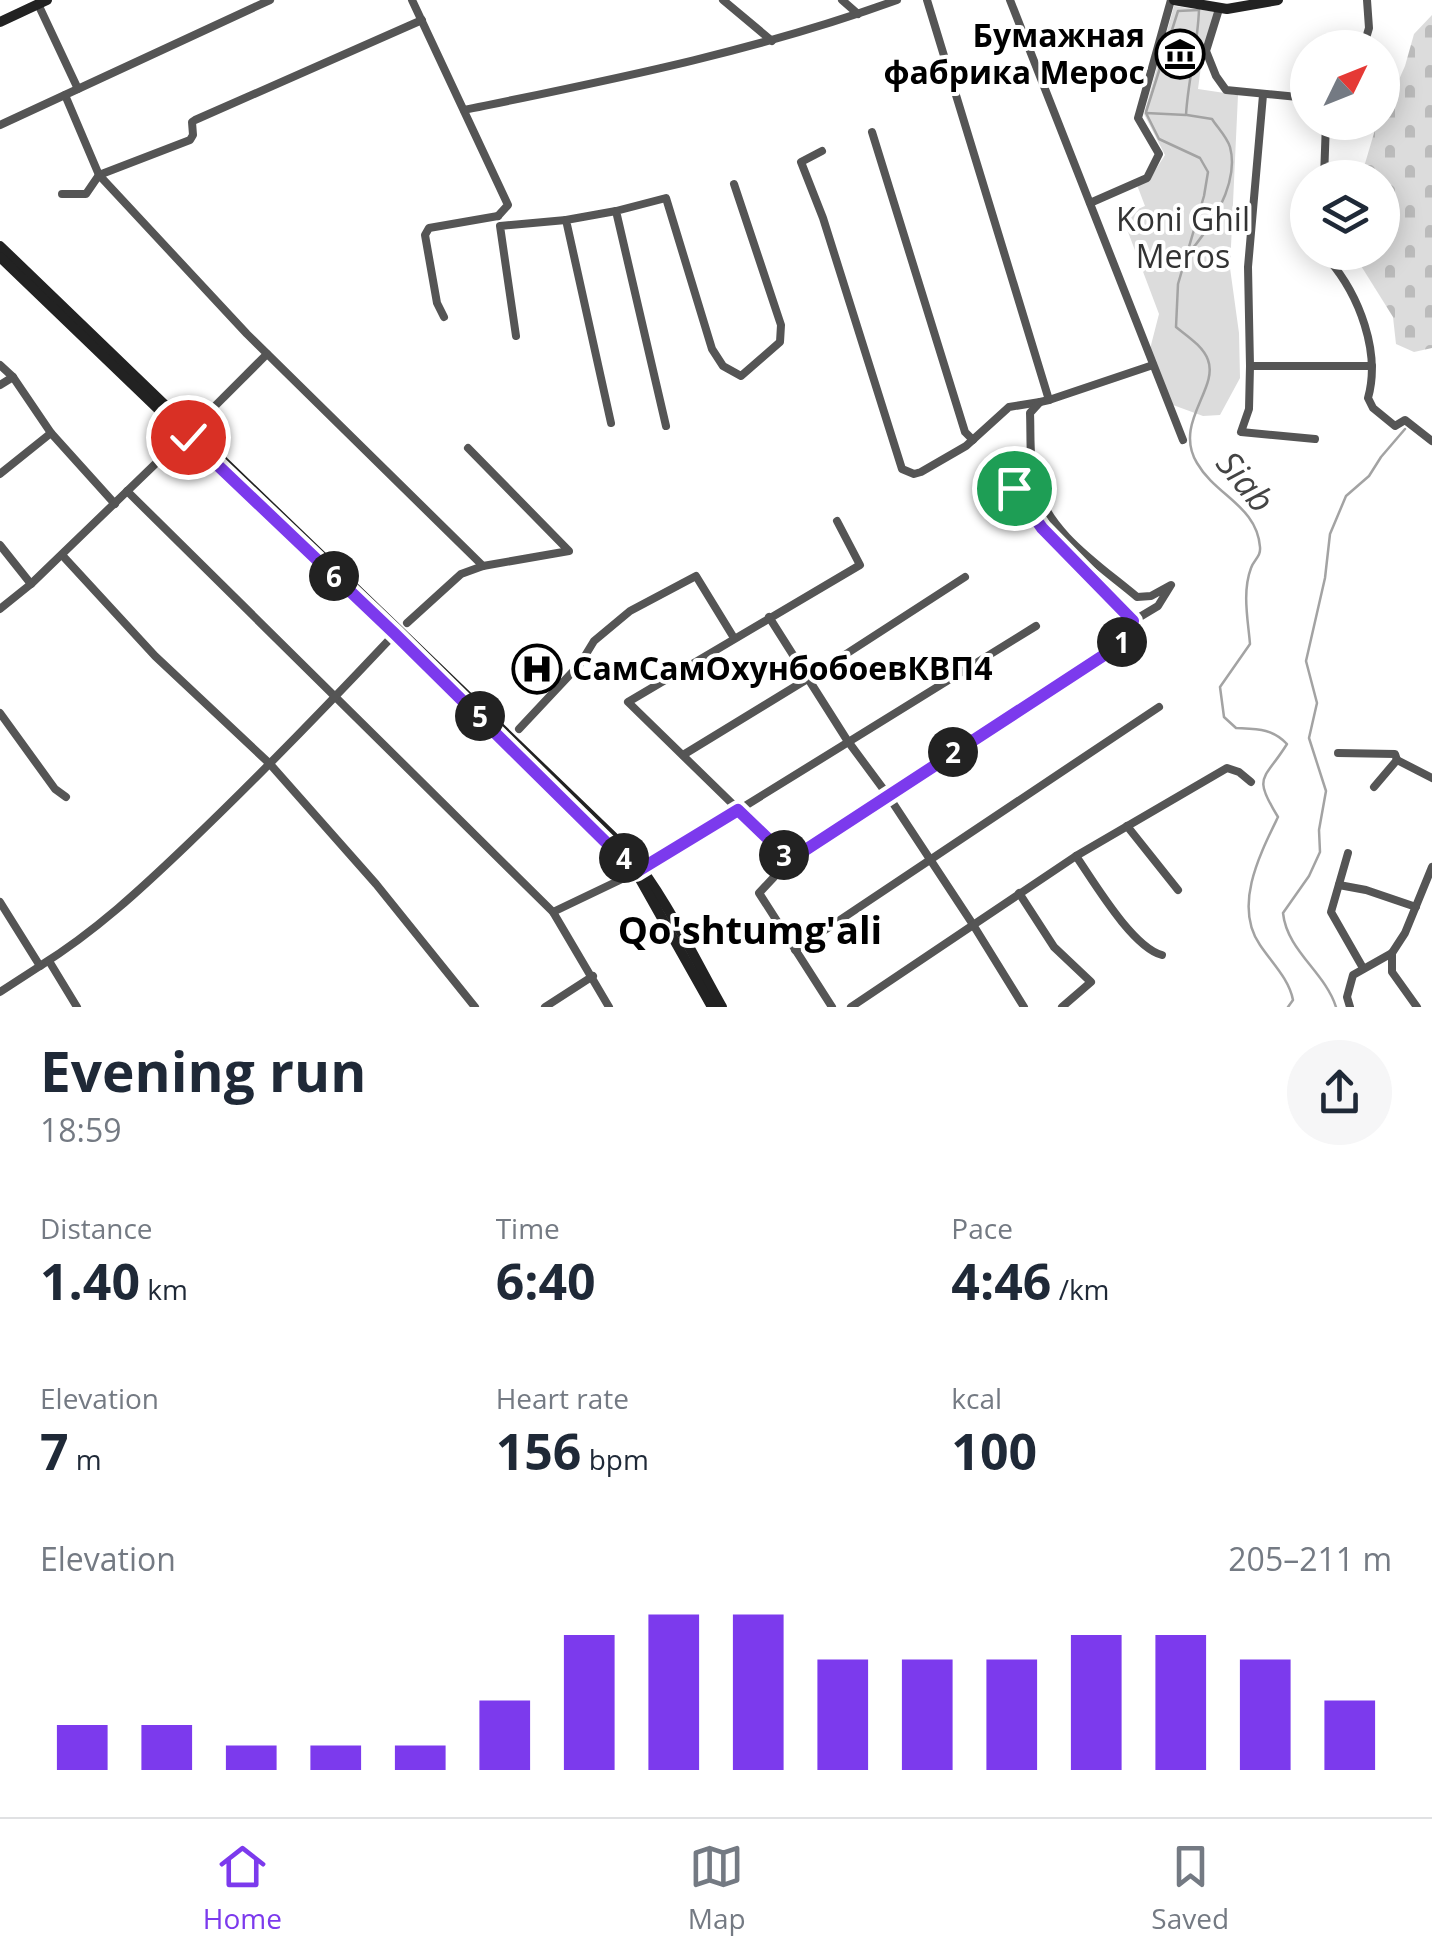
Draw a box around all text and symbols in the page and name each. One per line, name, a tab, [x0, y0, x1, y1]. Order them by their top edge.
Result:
place label: Бумажная фабрика Мерос	[883, 13, 1145, 93]
museum icon: Бумажная фабрика Мерос	[1154, 28, 1206, 80]
north arrow	[1290, 30, 1400, 140]
map controls	[1290, 30, 1400, 270]
button: layers	[1290, 160, 1400, 270]
park label: Koni Ghil Meros	[1116, 197, 1250, 277]
pin	[146, 395, 231, 480]
icon: check	[161, 410, 216, 465]
water label: Siab	[1207, 440, 1286, 522]
pin	[972, 446, 1057, 531]
icon: arrive	[987, 461, 1042, 516]
pin: 6	[309, 551, 359, 601]
text: 6	[326, 557, 342, 595]
pin: 1	[1097, 617, 1147, 667]
text: 1	[1114, 623, 1130, 661]
hospital icon: СамСамОхунбобоевКВП4	[511, 643, 563, 695]
place label: СамСамОхунбобоевКВП4	[572, 646, 992, 689]
pin: 5	[455, 691, 505, 741]
text: 5	[472, 697, 488, 735]
pin: 2	[928, 727, 978, 777]
text: 2	[945, 733, 961, 771]
pin: 3	[759, 830, 809, 880]
pin: 4	[599, 833, 649, 883]
text: 3	[776, 836, 792, 874]
text: 4	[616, 839, 632, 877]
district label: Qo'shtumg'ali	[618, 903, 882, 955]
text: Evening run	[40, 1033, 366, 1108]
button: share	[1287, 1040, 1392, 1145]
text: 18:59	[40, 1108, 122, 1151]
text: Distance	[40, 1209, 153, 1247]
text: Time	[496, 1209, 560, 1247]
text: Pace	[951, 1209, 1013, 1247]
text: 1.40	[40, 1247, 140, 1315]
text: 6:40	[496, 1247, 596, 1315]
text: 4:46	[951, 1247, 1051, 1315]
text: km	[140, 1270, 188, 1308]
text: /km	[1051, 1270, 1110, 1308]
text: Elevation	[40, 1379, 159, 1417]
text: Heart rate	[496, 1379, 629, 1417]
text: kcal	[951, 1379, 1002, 1417]
text: 7	[40, 1417, 69, 1485]
text: 156	[496, 1417, 581, 1485]
text: 100	[951, 1417, 1037, 1485]
text: m	[69, 1440, 102, 1478]
text: bpm	[581, 1440, 649, 1478]
text: Elevation	[40, 1537, 176, 1580]
text: 205–211 m	[1228, 1537, 1392, 1580]
tab: Home	[203, 1839, 282, 1937]
tab: Map	[688, 1839, 746, 1937]
tab: Saved	[1151, 1839, 1229, 1937]

